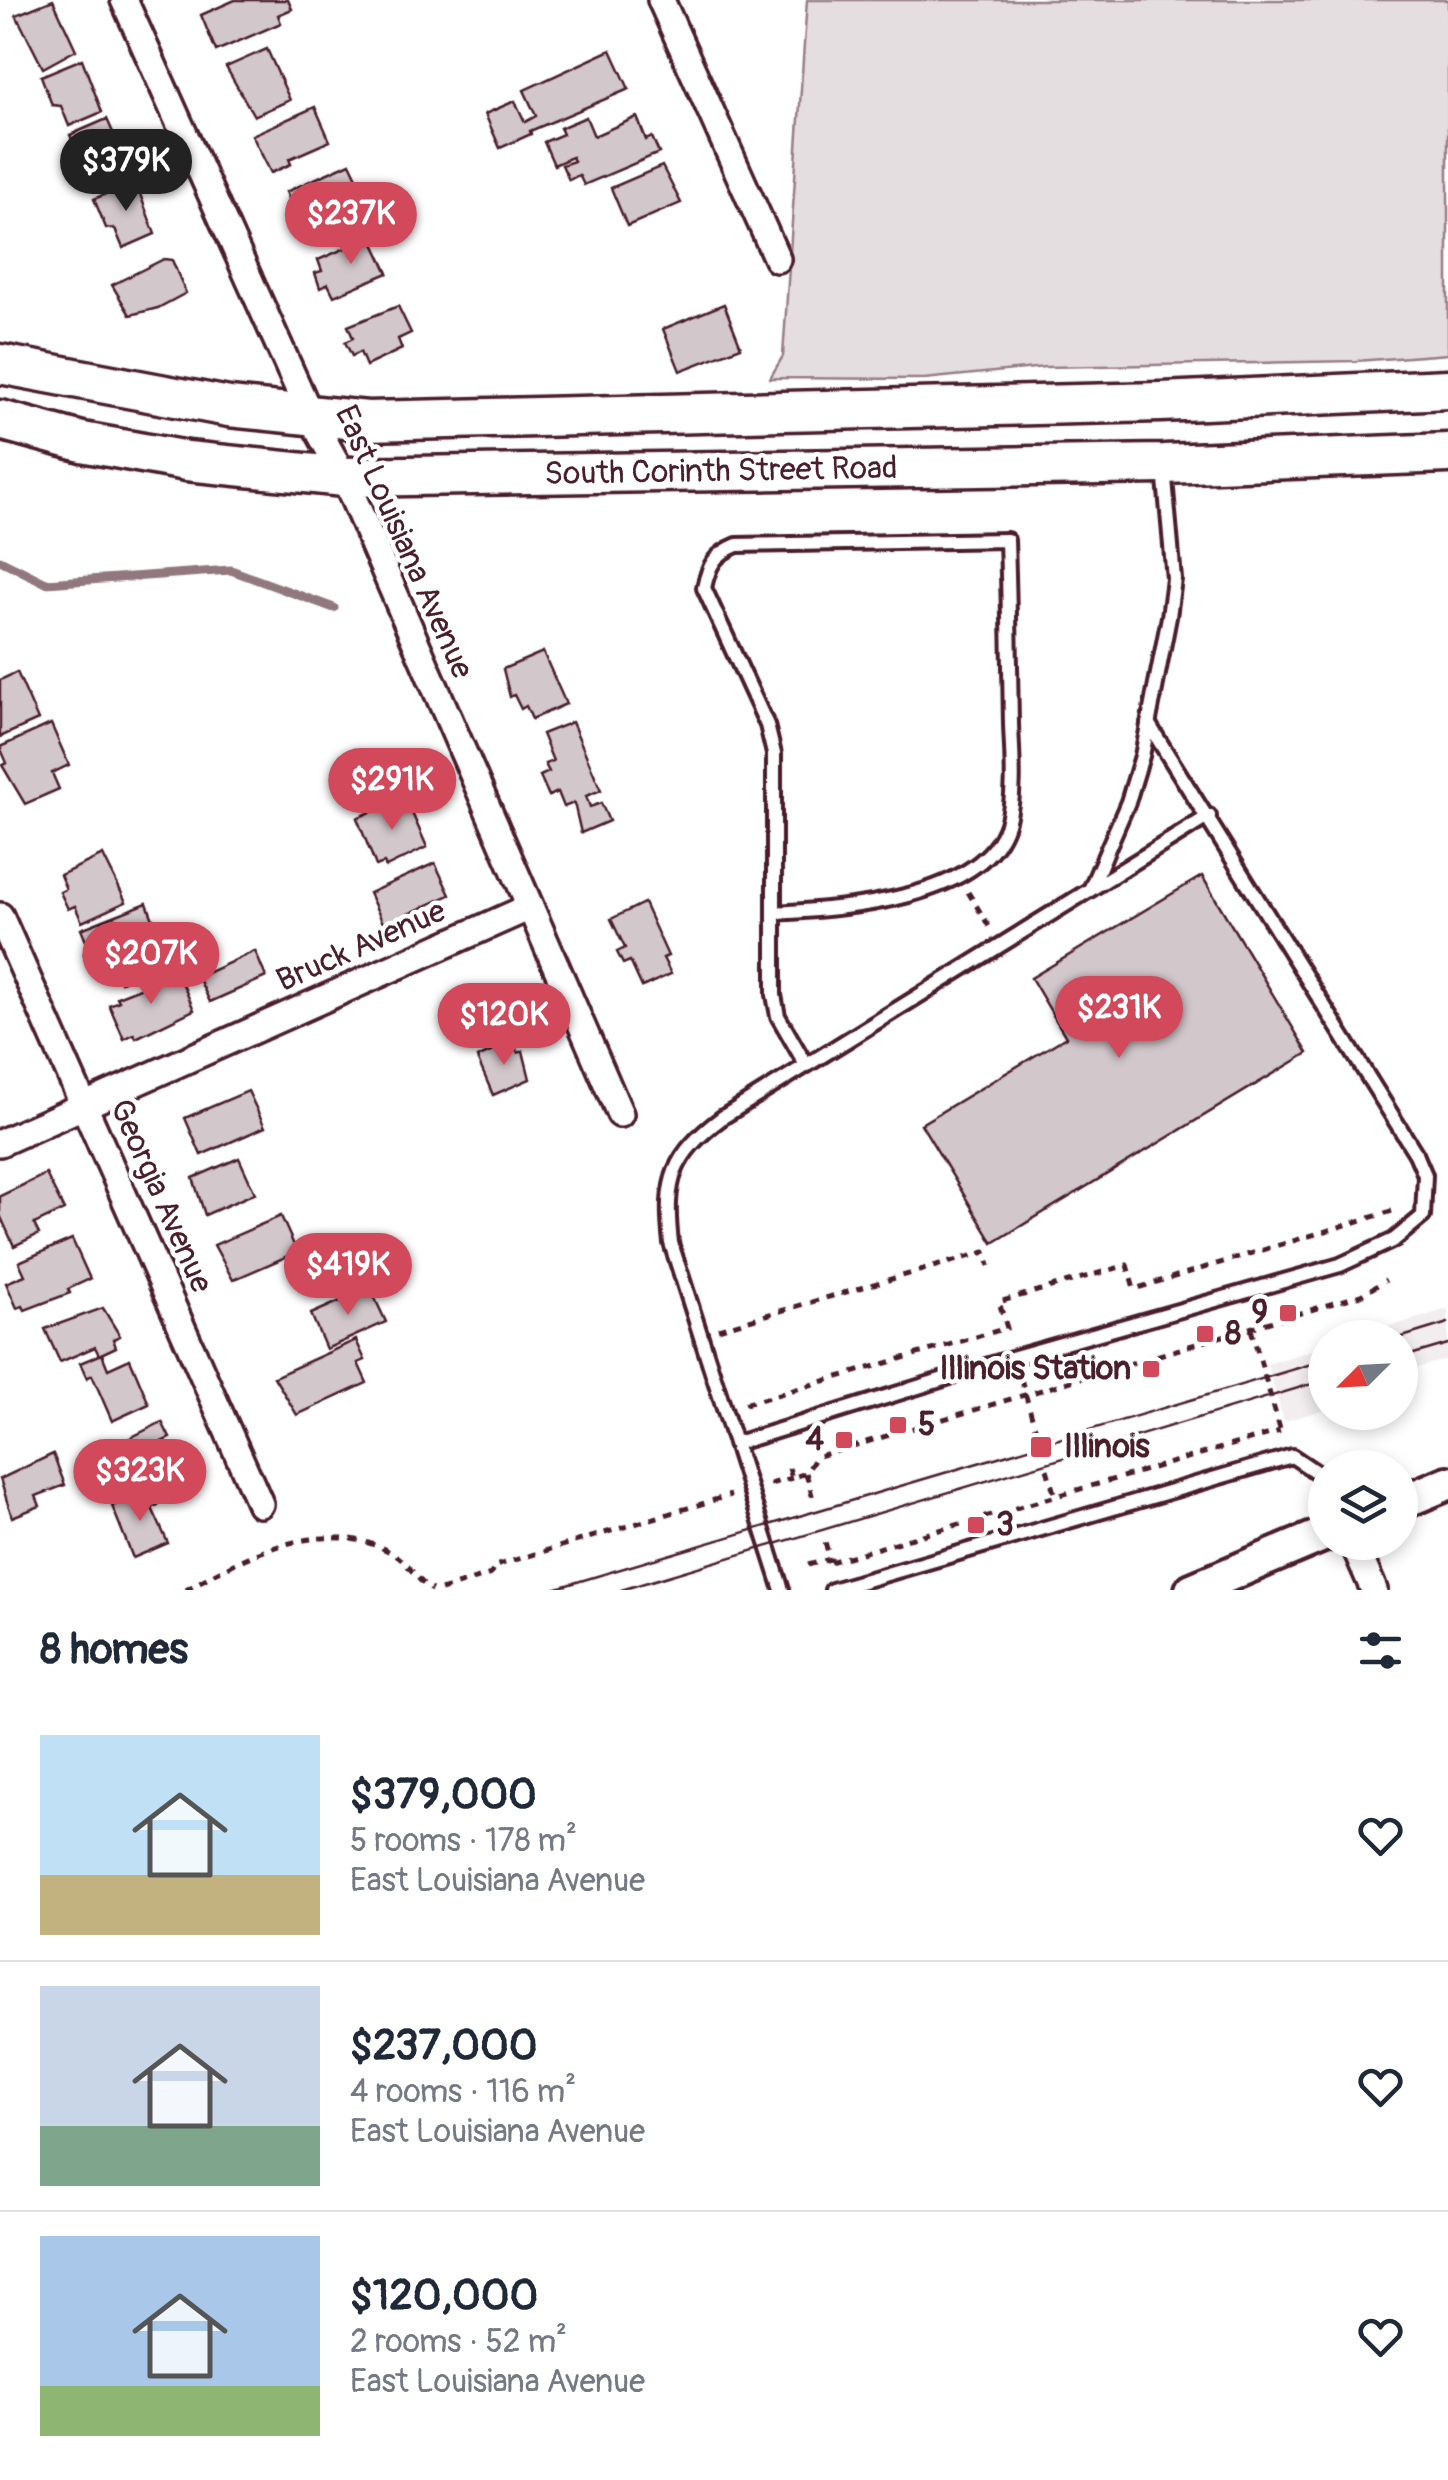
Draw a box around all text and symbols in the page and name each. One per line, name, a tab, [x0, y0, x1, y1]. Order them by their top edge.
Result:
pin: $379K	[56, 129, 196, 214]
text: $379K	[82, 141, 170, 181]
pin: $237K	[281, 182, 421, 267]
text: $237K	[307, 194, 395, 234]
street label: East Louisiana Avenue	[326, 399, 482, 685]
street label: South Corinth Street Road	[544, 448, 898, 494]
pin: $291K	[322, 748, 462, 833]
text: $291K	[350, 760, 434, 800]
street label: Bruck Avenue	[270, 891, 452, 1001]
pin: $207K	[81, 922, 221, 1007]
text: $207K	[104, 934, 198, 974]
pin: $231K	[1049, 976, 1189, 1061]
pin: $120K	[434, 983, 574, 1068]
text: $231K	[1077, 988, 1161, 1028]
text: $120K	[460, 995, 548, 1035]
street label: Georgia Avenue	[101, 1093, 222, 1299]
pin: $419K	[278, 1233, 418, 1318]
text: $419K	[306, 1245, 390, 1285]
place label: 9	[1252, 1293, 1268, 1333]
marker: 9	[1277, 1302, 1299, 1324]
place label: 8	[1225, 1314, 1241, 1354]
north arrow	[1308, 1320, 1418, 1430]
map controls	[1308, 1320, 1418, 1560]
marker: 8	[1194, 1323, 1216, 1345]
place label: Illinois Station	[939, 1349, 1131, 1389]
marker: Illinois Station	[1140, 1358, 1162, 1380]
place label: 5	[918, 1405, 935, 1445]
marker: 5	[887, 1414, 909, 1436]
place label: 4	[805, 1420, 824, 1460]
place label: Illinois	[1064, 1427, 1150, 1467]
marker: 4	[833, 1429, 855, 1451]
marker: Illinois	[1028, 1434, 1054, 1460]
pin: $323K	[70, 1439, 210, 1524]
button: layers	[1308, 1450, 1418, 1560]
text: $323K	[95, 1451, 185, 1491]
place label: 3	[996, 1505, 1014, 1545]
marker: 3	[965, 1514, 987, 1536]
icon: filters	[1353, 1623, 1408, 1678]
text: 8 homes	[40, 1624, 188, 1676]
text: $379,000	[350, 1769, 537, 1821]
icon: home	[120, 1775, 240, 1895]
icon: heart	[1353, 1808, 1408, 1863]
text: 5 rooms · 178 m²	[350, 1821, 577, 1861]
text: East Louisiana Avenue	[350, 1861, 645, 1901]
text: $237,000	[350, 2020, 537, 2072]
icon: home	[120, 2026, 240, 2146]
icon: heart	[1353, 2059, 1408, 2114]
text: 4 rooms · 116 m²	[350, 2072, 576, 2112]
text: East Louisiana Avenue	[350, 2112, 645, 2152]
text: $120,000	[350, 2270, 538, 2322]
icon: home	[120, 2276, 240, 2396]
icon: heart	[1353, 2309, 1408, 2364]
text: 2 rooms · 52 m²	[350, 2322, 567, 2362]
text: East Louisiana Avenue	[350, 2362, 645, 2402]

